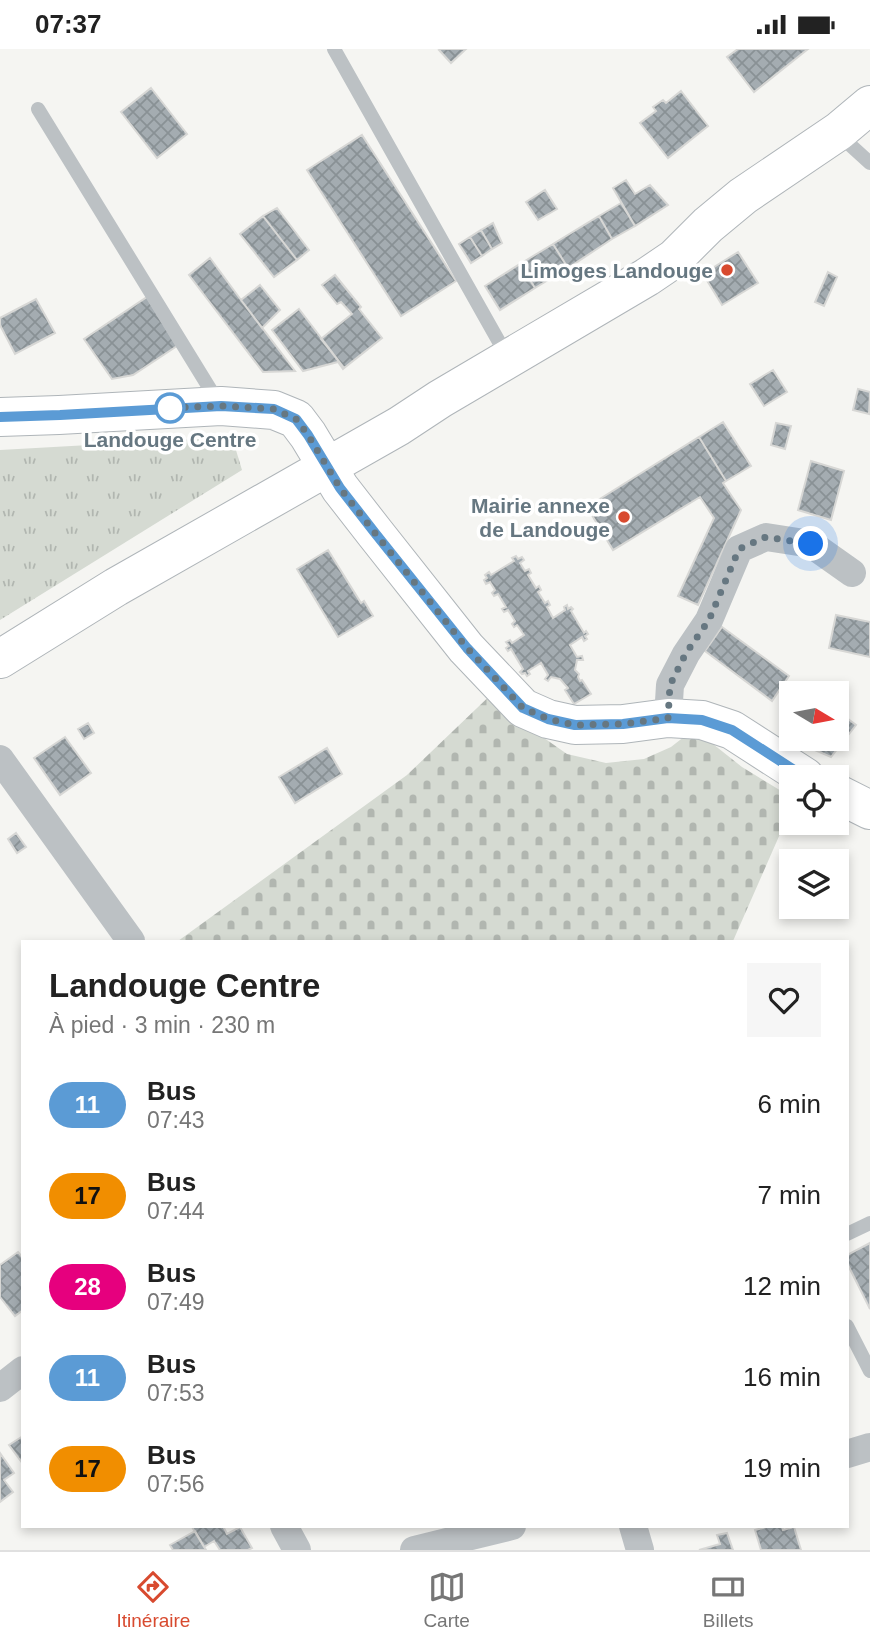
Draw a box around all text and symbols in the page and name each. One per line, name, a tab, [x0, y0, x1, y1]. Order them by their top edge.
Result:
text: 07:37	[35, 9, 102, 39]
place label: Limoges Landouge	[520, 259, 713, 282]
marker: Limoges Landouge	[719, 262, 735, 278]
marker: Landouge Centre	[155, 393, 185, 423]
place label: Landouge Centre	[84, 428, 256, 451]
place label: Mairie annexe de Landouge	[471, 494, 610, 541]
marker: Mairie annexe de Landouge	[616, 509, 632, 525]
your location	[793, 526, 828, 561]
north arrow	[779, 681, 849, 751]
map controls	[779, 681, 849, 919]
button: locate	[779, 765, 849, 835]
button: layers	[779, 849, 849, 919]
button: heart	[747, 963, 821, 1037]
text: Landouge Centre	[49, 967, 320, 1004]
text: À pied · 3 min · 230 m	[49, 1012, 275, 1038]
text: Bus	[147, 1076, 196, 1106]
text: 6 min	[757, 1089, 821, 1119]
text: 11	[75, 1091, 100, 1118]
text: 07:43	[147, 1107, 205, 1133]
text: Bus	[147, 1167, 196, 1197]
text: 7 min	[757, 1180, 821, 1210]
text: 17	[74, 1182, 101, 1209]
text: 07:44	[147, 1198, 205, 1224]
text: Bus	[147, 1258, 196, 1288]
text: 12 min	[743, 1271, 821, 1301]
text: 28	[74, 1273, 101, 1300]
text: 07:49	[147, 1289, 205, 1315]
text: Bus	[147, 1349, 196, 1379]
text: 16 min	[743, 1362, 821, 1392]
text: 11	[75, 1364, 100, 1391]
text: 07:53	[147, 1380, 205, 1406]
text: Bus	[147, 1440, 196, 1470]
text: 19 min	[743, 1453, 821, 1483]
text: 17	[74, 1455, 101, 1482]
text: 07:56	[147, 1471, 205, 1497]
tab: Itinéraire	[116, 1568, 190, 1632]
tab: Carte	[423, 1568, 470, 1632]
tab: Billets	[703, 1568, 754, 1632]

